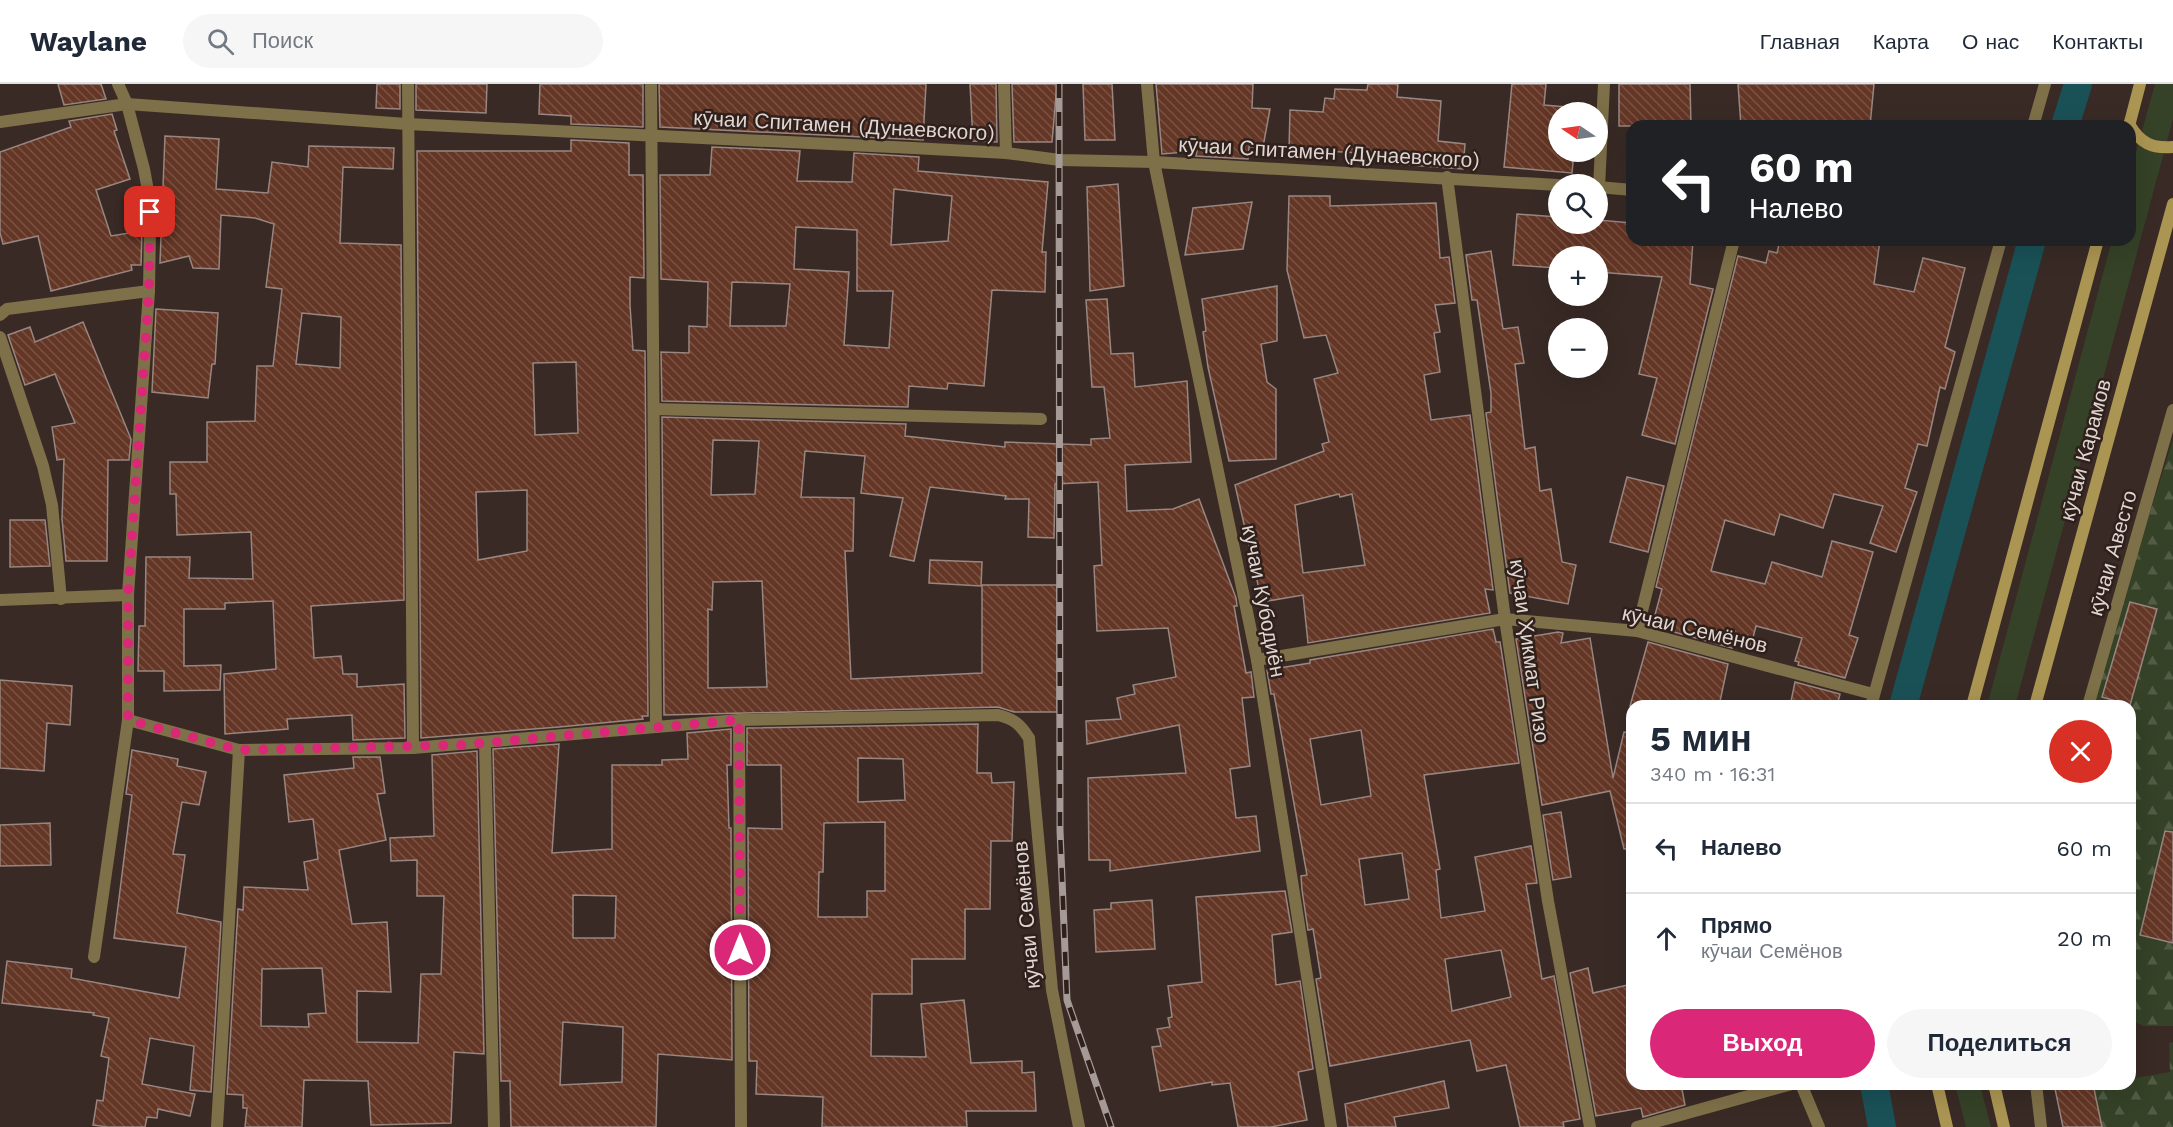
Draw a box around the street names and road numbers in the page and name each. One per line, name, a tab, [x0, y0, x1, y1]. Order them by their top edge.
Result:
street label: кӯчаи Спитамен (Дунаевского)	[693, 105, 995, 145]
street label: кӯчаи Спитамен (Дунаевского)	[1178, 132, 1480, 172]
street label: кӯчаи Карамов	[2054, 376, 2116, 524]
street label: кӯчаи Авесто	[2082, 487, 2142, 619]
street label: кучаи Кубодиён	[1237, 523, 1291, 679]
street label: кӯчаи Ҳикмат Ризо	[1505, 557, 1555, 745]
street label: кӯчаи Семёнов	[1620, 600, 1770, 658]
street label: кӯчаи Семёнов	[1007, 840, 1045, 990]

